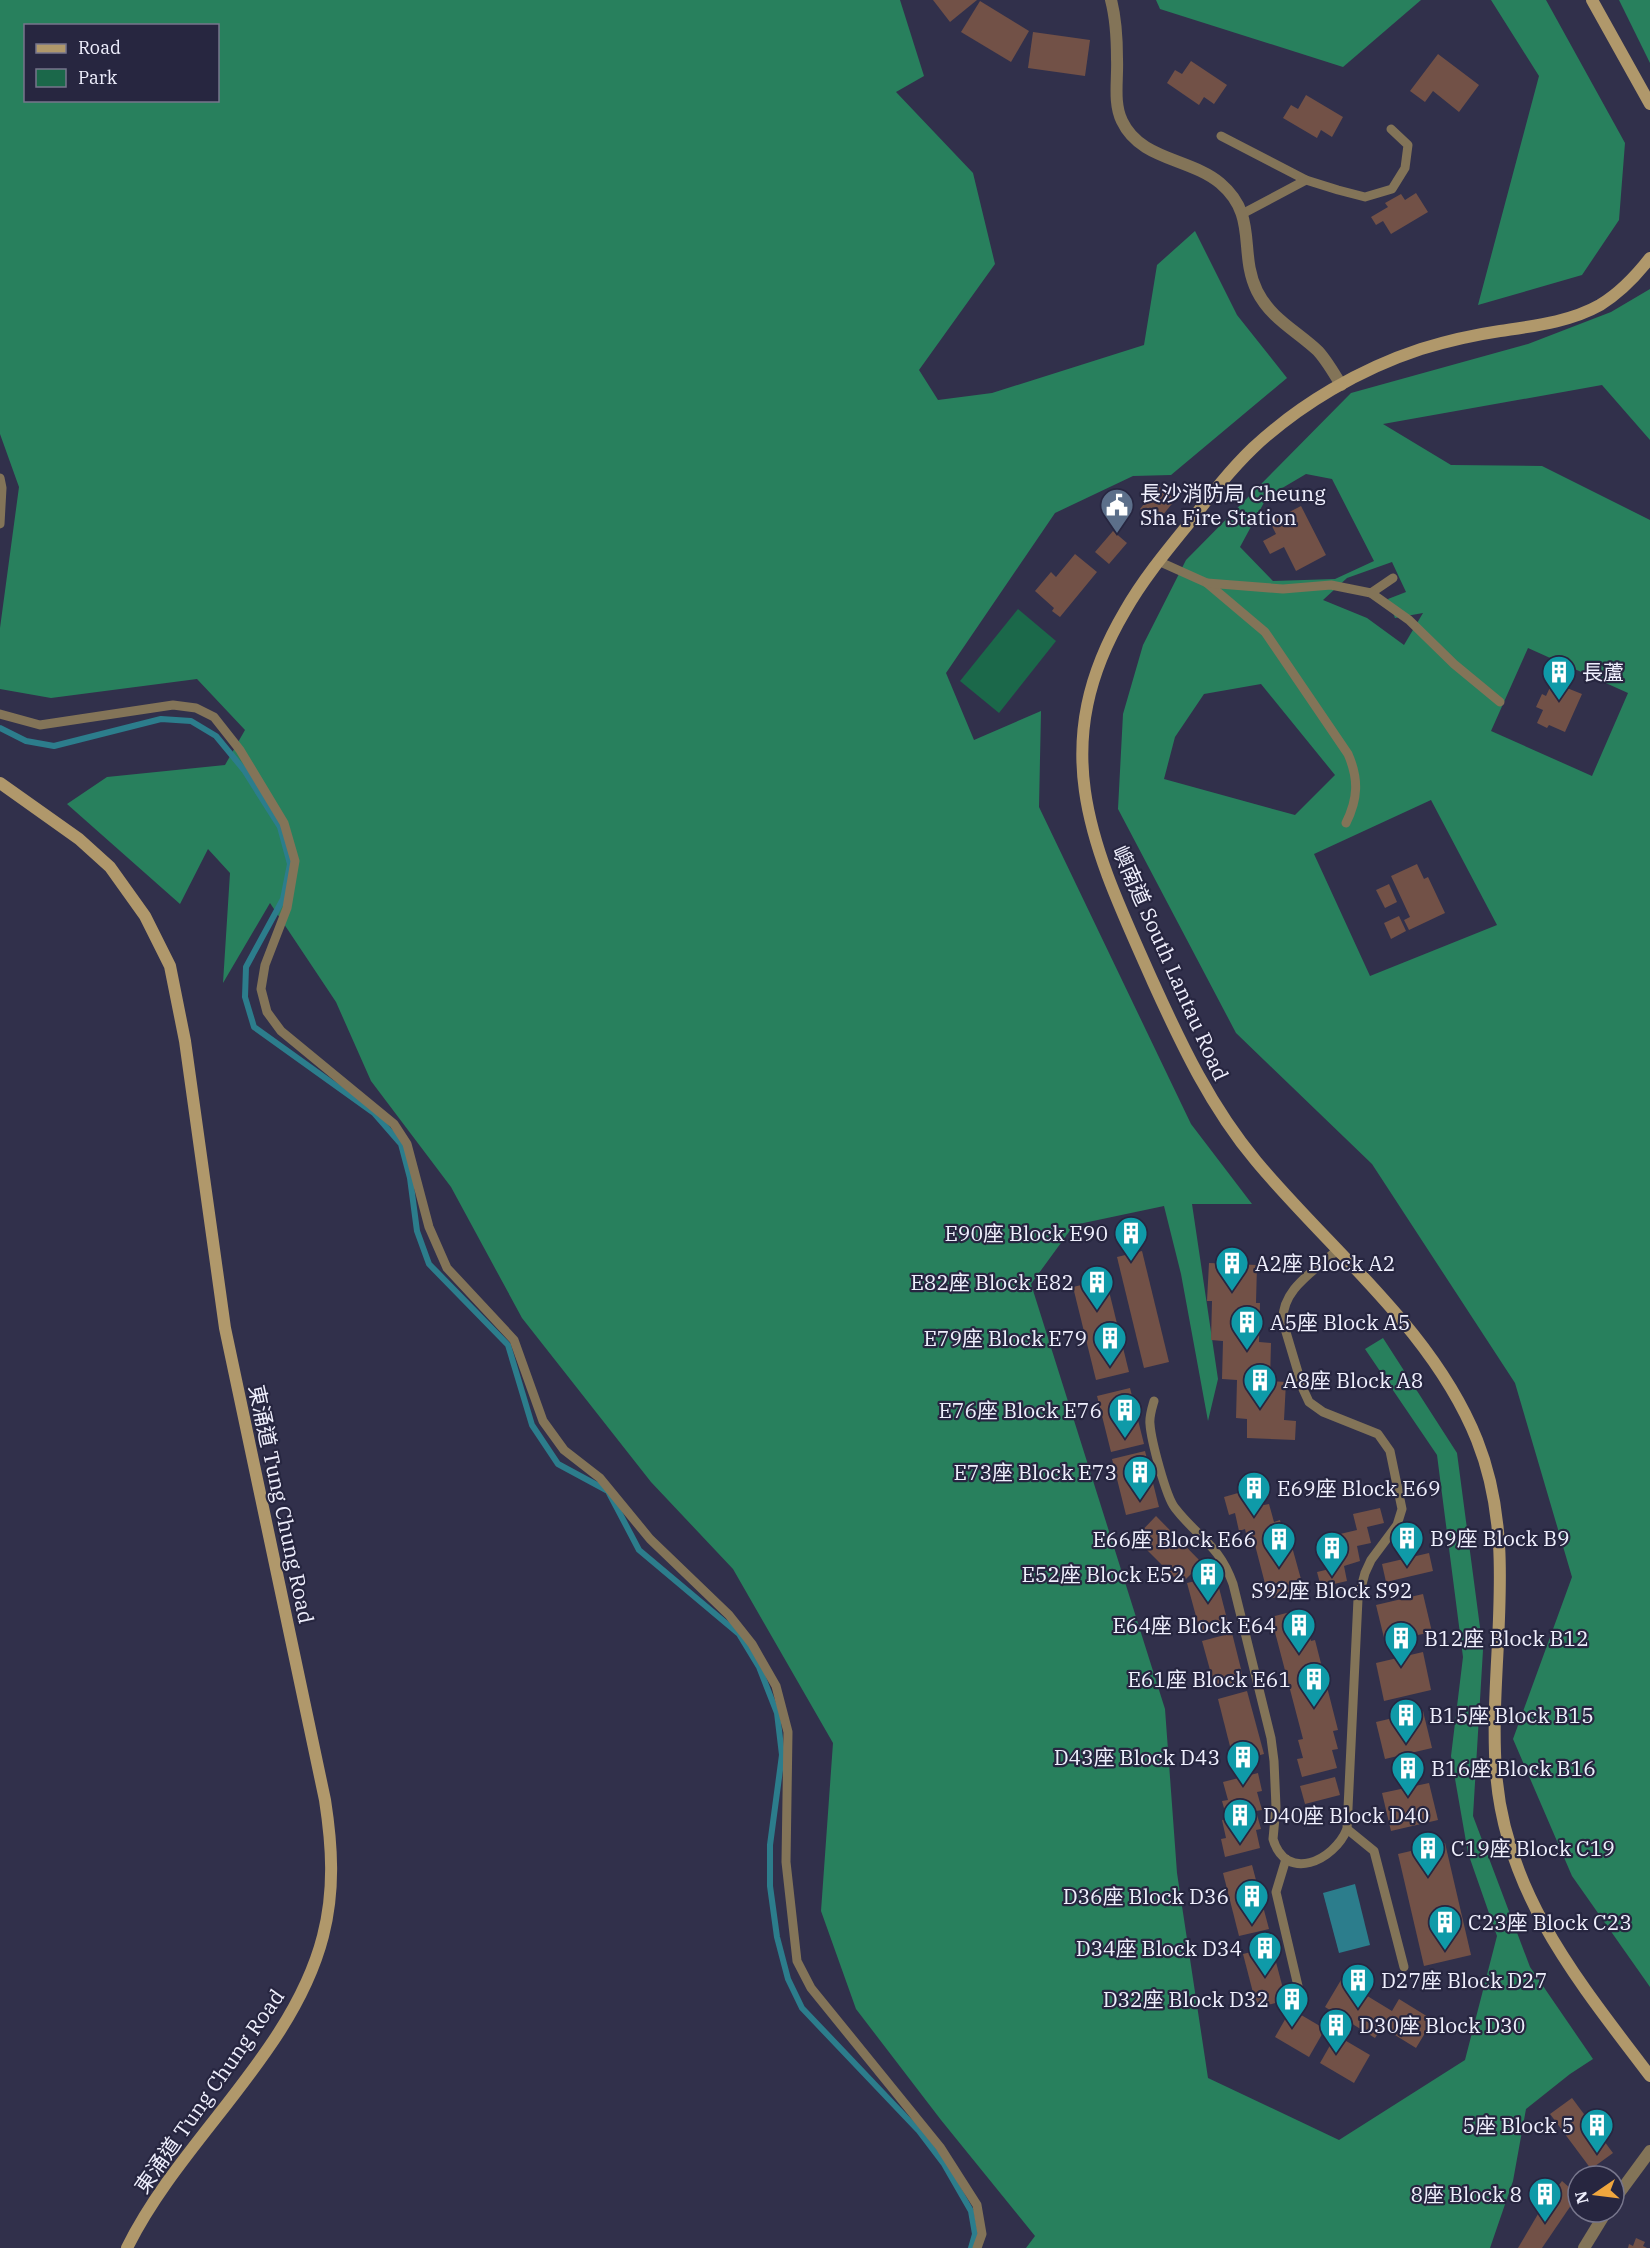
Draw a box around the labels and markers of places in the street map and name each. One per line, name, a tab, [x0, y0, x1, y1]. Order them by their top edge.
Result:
place label: 長沙消防局 Cheung Sha Fire Station	[1140, 479, 1326, 531]
public building icon: 長沙消防局 Cheung Sha Fire Station	[1099, 487, 1135, 534]
building icon: 長蘆	[1541, 654, 1577, 701]
place label: 長蘆	[1582, 658, 1624, 686]
building icon: E90座 Block E90	[1113, 1215, 1149, 1262]
place label: E90座 Block E90	[944, 1219, 1108, 1247]
building icon: A2座 Block A2	[1214, 1245, 1250, 1292]
place label: A2座 Block A2	[1255, 1249, 1395, 1277]
building icon: E82座 Block E82	[1079, 1264, 1115, 1311]
place label: E82座 Block E82	[910, 1268, 1074, 1296]
building icon: A5座 Block A5	[1229, 1304, 1265, 1351]
place label: A5座 Block A5	[1270, 1308, 1410, 1336]
building icon: E79座 Block E79	[1092, 1320, 1128, 1367]
place label: E79座 Block E79	[923, 1324, 1087, 1352]
building icon: A8座 Block A8	[1242, 1362, 1278, 1409]
place label: A8座 Block A8	[1283, 1366, 1423, 1394]
building icon: E76座 Block E76	[1107, 1392, 1143, 1439]
place label: E76座 Block E76	[938, 1396, 1102, 1424]
building icon: E73座 Block E73	[1122, 1454, 1158, 1501]
place label: E73座 Block E73	[953, 1458, 1117, 1486]
building icon: E69座 Block E69	[1236, 1470, 1272, 1517]
place label: E69座 Block E69	[1277, 1474, 1441, 1502]
building icon: B9座 Block B9	[1389, 1520, 1425, 1567]
building icon: E66座 Block E66	[1261, 1521, 1297, 1568]
place label: B9座 Block B9	[1430, 1524, 1570, 1552]
place label: E66座 Block E66	[1092, 1525, 1256, 1553]
building icon: S92座 Block S92	[1314, 1530, 1350, 1577]
building icon: E52座 Block E52	[1190, 1556, 1226, 1603]
place label: E52座 Block E52	[1021, 1560, 1185, 1588]
place label: S92座 Block S92	[1251, 1576, 1413, 1604]
building icon: E64座 Block E64	[1281, 1607, 1317, 1654]
place label: E64座 Block E64	[1112, 1611, 1276, 1639]
building icon: B12座 Block B12	[1383, 1620, 1419, 1667]
place label: B12座 Block B12	[1424, 1624, 1589, 1652]
building icon: E61座 Block E61	[1296, 1661, 1332, 1708]
place label: E61座 Block E61	[1127, 1665, 1291, 1693]
building icon: B15座 Block B15	[1388, 1697, 1424, 1744]
place label: B15座 Block B15	[1429, 1701, 1594, 1729]
building icon: D43座 Block D43	[1225, 1739, 1261, 1786]
place label: D43座 Block D43	[1054, 1743, 1220, 1771]
building icon: B16座 Block B16	[1390, 1750, 1426, 1797]
place label: B16座 Block B16	[1431, 1754, 1596, 1782]
building icon: D40座 Block D40	[1222, 1797, 1258, 1844]
place label: D40座 Block D40	[1263, 1801, 1429, 1829]
building icon: C19座 Block C19	[1410, 1830, 1446, 1877]
place label: C19座 Block C19	[1451, 1834, 1615, 1862]
building icon: D36座 Block D36	[1234, 1878, 1270, 1925]
place label: D36座 Block D36	[1063, 1882, 1229, 1910]
building icon: C23座 Block C23	[1427, 1904, 1463, 1951]
place label: C23座 Block C23	[1468, 1908, 1632, 1936]
building icon: D34座 Block D34	[1247, 1930, 1283, 1977]
place label: D34座 Block D34	[1076, 1934, 1242, 1962]
building icon: D27座 Block D27	[1340, 1962, 1376, 2009]
place label: D27座 Block D27	[1381, 1966, 1547, 1994]
building icon: D32座 Block D32	[1274, 1981, 1310, 2028]
place label: D32座 Block D32	[1103, 1985, 1269, 2013]
building icon: D30座 Block D30	[1318, 2007, 1354, 2054]
place label: D30座 Block D30	[1359, 2011, 1525, 2039]
building icon: 5座 Block 5	[1579, 2107, 1615, 2154]
place label: 5座 Block 5	[1463, 2111, 1574, 2139]
building icon: 8座 Block 8	[1527, 2176, 1563, 2223]
place label: 8座 Block 8	[1411, 2180, 1522, 2208]

